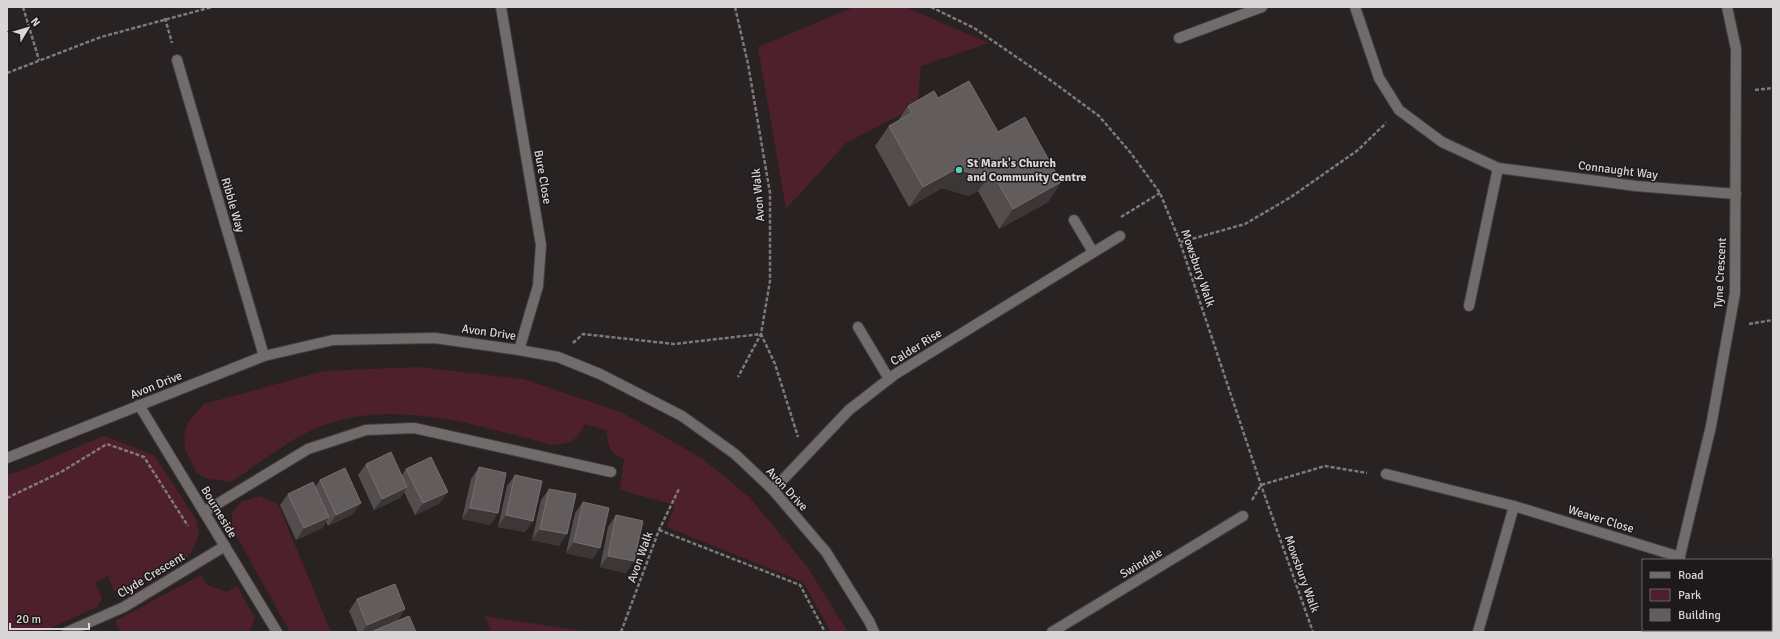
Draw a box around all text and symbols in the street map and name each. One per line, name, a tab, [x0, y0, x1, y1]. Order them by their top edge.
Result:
north arrow	[8, 8, 48, 48]
text: N	[28, 15, 43, 29]
street label: Bure Close	[530, 149, 555, 205]
place label: St Mark's Church and Community Centre	[967, 156, 1086, 185]
street label: Connaught Way	[1577, 158, 1659, 183]
marker: St Mark's Church and Community Centre	[954, 165, 964, 175]
street label: Avon Walk	[749, 168, 768, 222]
street label: Ribble Way	[218, 176, 248, 235]
street label: Mowsbury Walk	[1177, 227, 1218, 309]
street label: Tyne Crescent	[1711, 237, 1730, 309]
street label: Avon Drive	[461, 321, 517, 344]
street label: Calder Rise	[888, 326, 945, 369]
street label: Avon Drive	[128, 368, 184, 403]
street label: Avon Drive	[762, 464, 811, 514]
street label: Bourneside	[197, 484, 240, 541]
street label: Weaver Close	[1566, 502, 1636, 537]
street label: Avon Walk	[624, 530, 657, 585]
street label: Mowsbury Walk	[1281, 534, 1322, 615]
street label: Swindale	[1117, 545, 1165, 582]
street label: Clyde Crescent	[115, 549, 188, 601]
legend	[1642, 559, 1772, 631]
text: Road	[1678, 568, 1704, 583]
text: Park	[1678, 588, 1701, 603]
scale bar	[10, 605, 89, 631]
text: Building	[1678, 608, 1721, 623]
text: 20 m	[16, 612, 41, 627]

